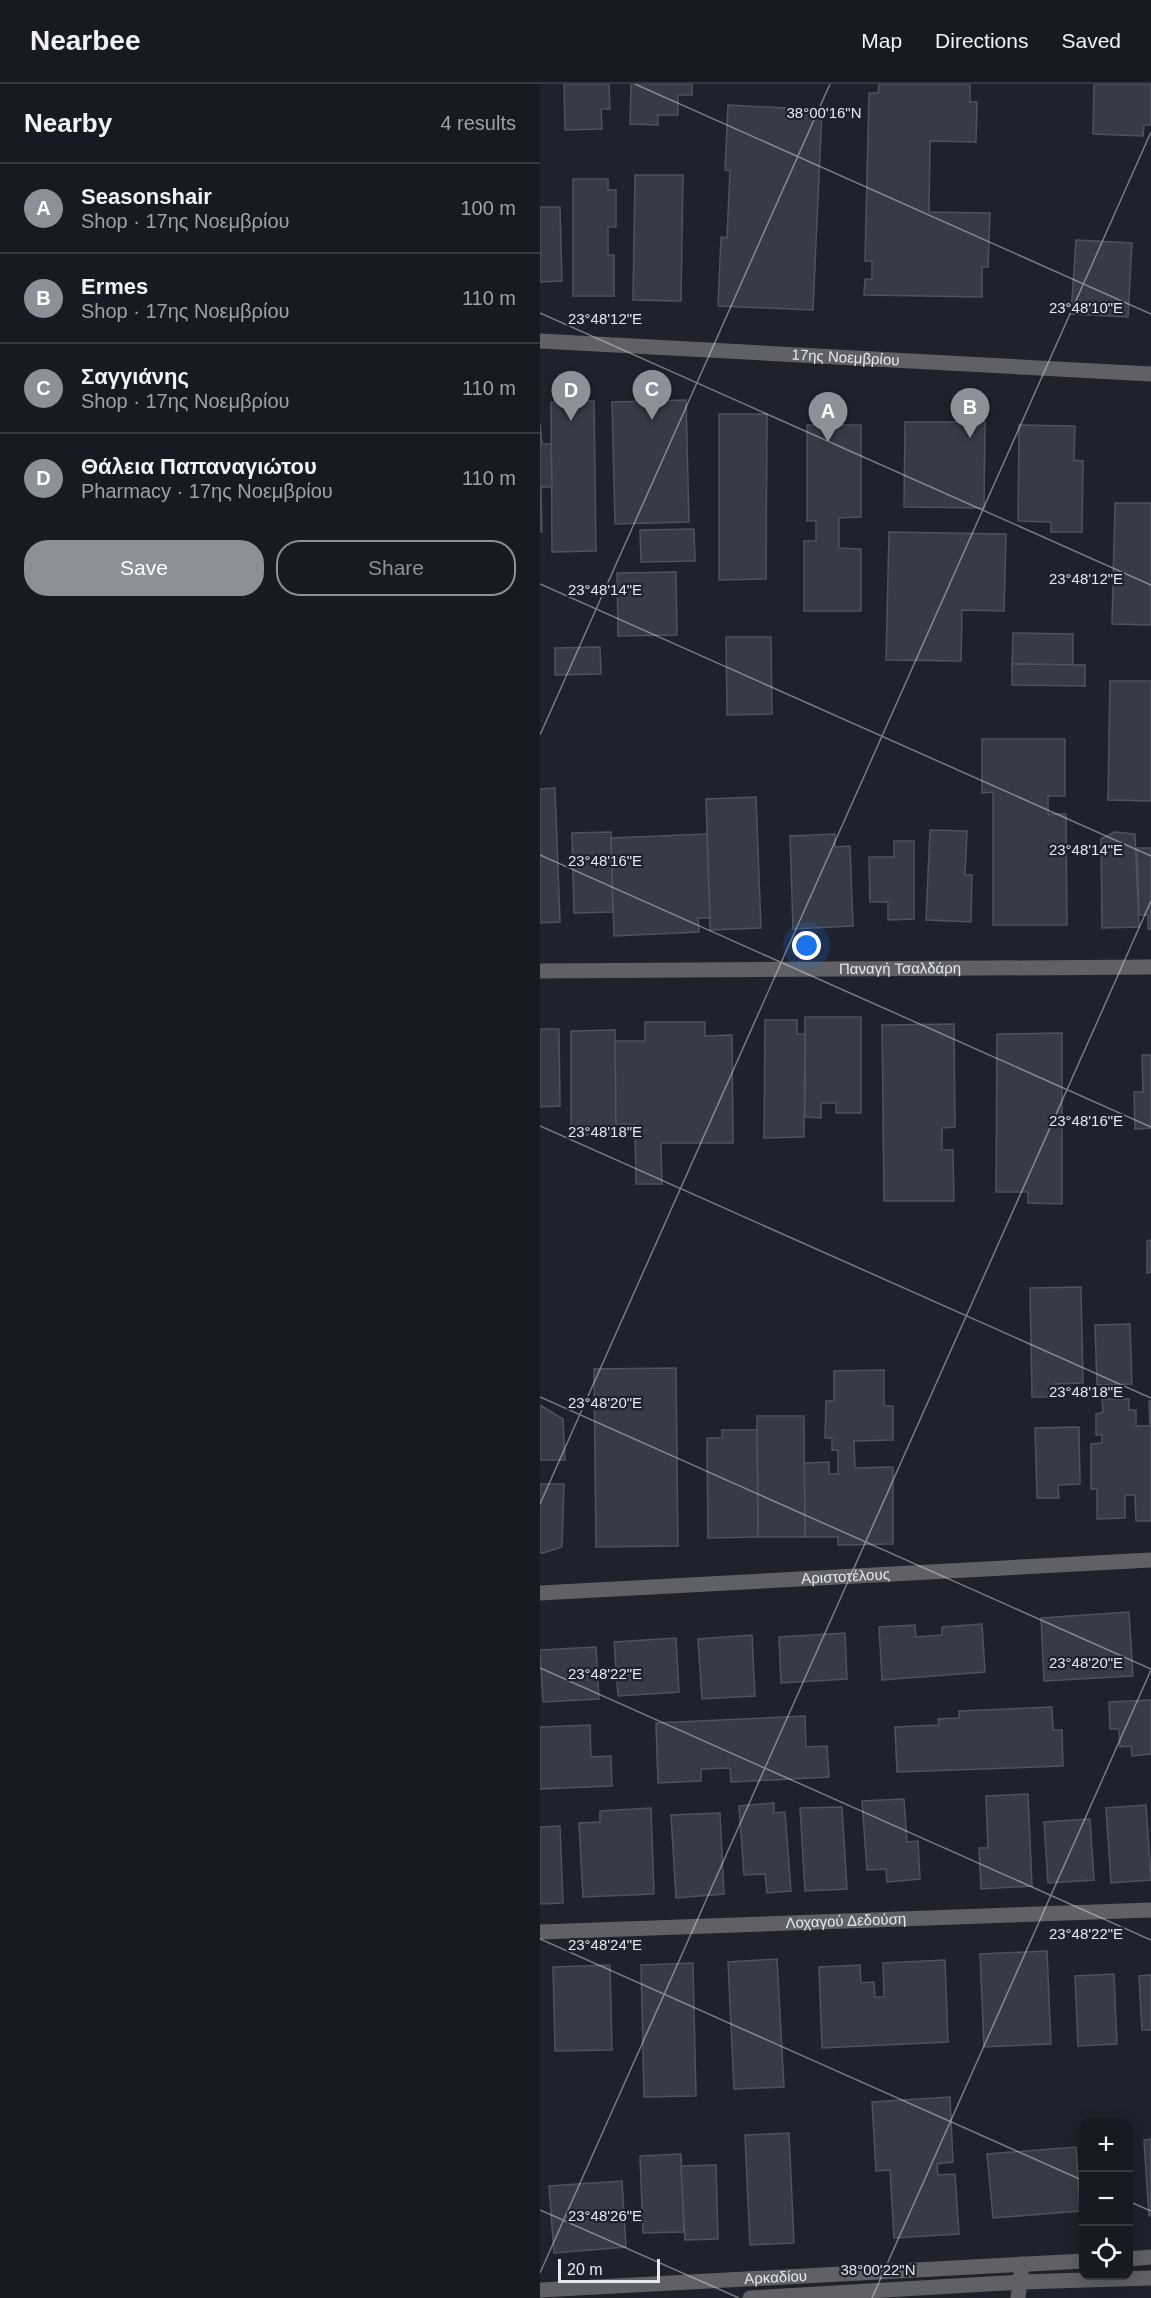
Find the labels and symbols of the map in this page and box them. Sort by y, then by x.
text: 38°00'16"N [786,104,862,121]
text: 23°48'10"E [1049,299,1123,316]
text: 23°48'12"E [568,310,642,327]
street label: 17ης Νοεμβρίου [791,346,900,368]
pin: C [632,370,672,420]
pin: D [552,372,591,421]
pin: B [950,388,990,438]
pin: A [808,392,848,442]
text: 23°48'12"E [1049,570,1123,587]
text: 23°48'14"E [568,581,642,598]
text: 23°48'14"E [1049,841,1123,858]
text: 23°48'16"E [568,852,642,869]
your location [792,931,821,960]
street label: Παναγή Τσαλδάρη [839,959,961,977]
text: 23°48'16"E [1049,1112,1123,1129]
text: 23°48'18"E [568,1123,642,1140]
text: 23°48'18"E [1049,1383,1123,1400]
text: 23°48'20"E [568,1394,642,1411]
street label: Αριστοτέλους [801,1565,890,1587]
text: 23°48'20"E [1049,1654,1123,1671]
text: 23°48'22"E [568,1665,642,1682]
street label: Λοχαγού Δεδούση [785,1910,906,1931]
text: 23°48'22"E [1049,1925,1123,1942]
text: 23°48'24"E [568,1936,642,1953]
text: 23°48'26"E [568,2207,642,2224]
scale bar [558,2256,660,2284]
text: 38°00'22"N [840,2261,916,2278]
street label: Αρκαδίου [744,2267,807,2287]

